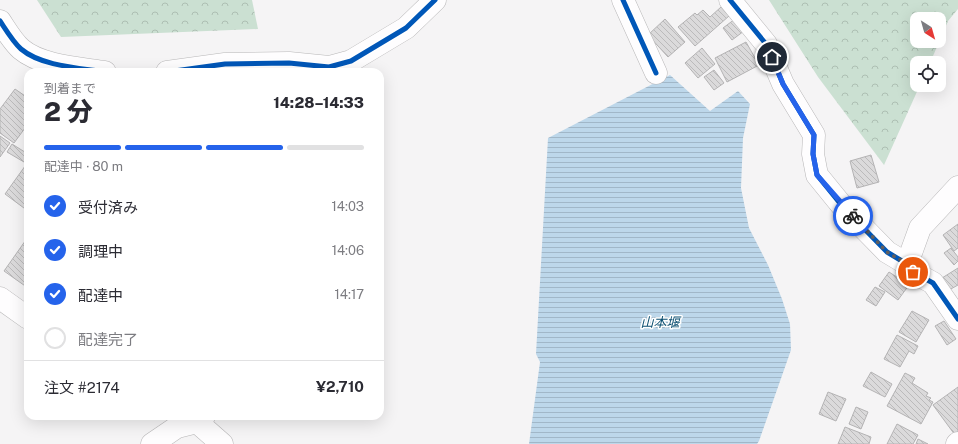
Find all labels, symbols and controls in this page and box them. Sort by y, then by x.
north arrow [910,12,946,48]
map controls [910,12,946,92]
pin [755,40,789,74]
icon: home [761,46,783,68]
button: locate [910,56,946,92]
text: 到着まで [44,81,96,96]
text: 14:28–14:33 [273,94,364,111]
text: 2 分 [44,96,93,127]
text: 配達中 · 80 m [44,159,123,174]
icon: check [44,195,66,217]
courier [833,196,873,236]
text: 受付済み [78,199,138,216]
text: 14:03 [332,199,364,214]
icon: bike [842,205,864,227]
icon: check [44,239,66,261]
text: 調理中 [78,243,123,260]
text: 14:06 [332,243,364,258]
pin [896,255,930,289]
icon: bag [902,261,924,283]
icon: check [44,283,66,305]
text: 配達中 [78,287,123,304]
text: 14:17 [335,287,364,302]
water label: 山本堰 [640,315,681,330]
text: 配達完了 [78,331,138,348]
text: ¥2,710 [316,378,364,395]
text: 注文 #2174 [44,379,120,396]

